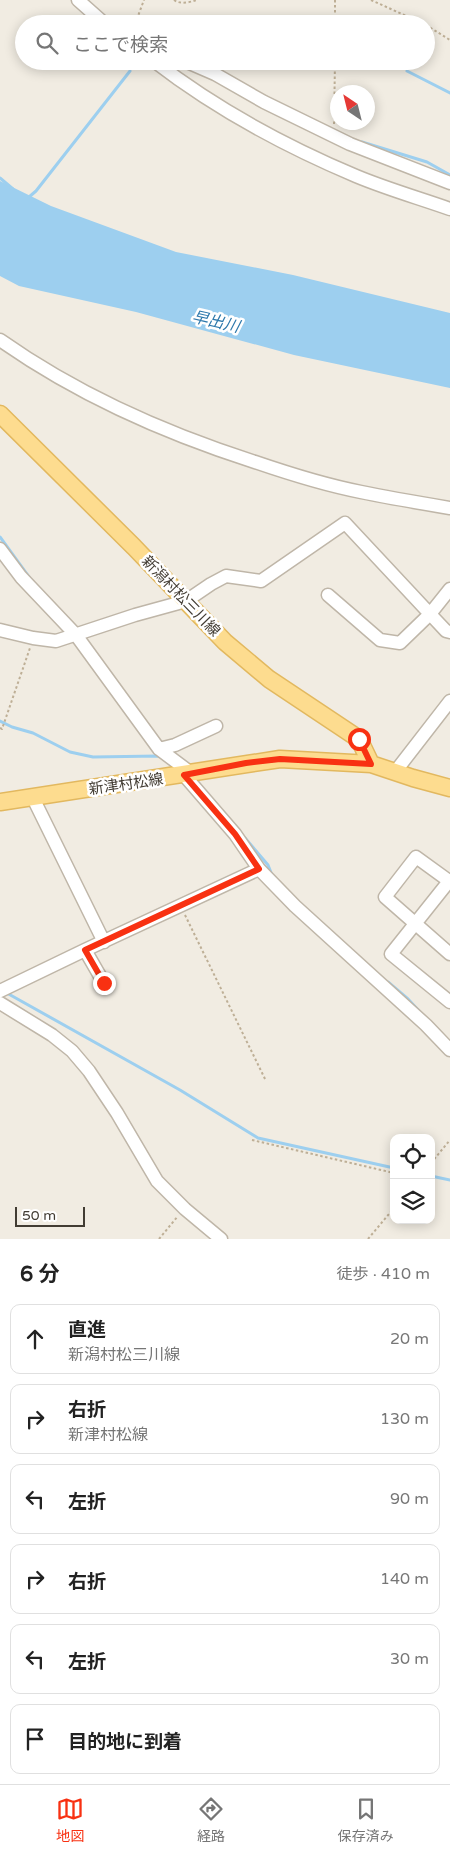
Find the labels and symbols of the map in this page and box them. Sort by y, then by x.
north arrow [330,85,375,130]
water label: 早出川 [190,307,243,338]
street label: 新潟村松三川線 [138,552,224,640]
route start [348,728,371,751]
street label: 新津村松線 [88,770,164,798]
route end [93,972,116,995]
scale bar [15,1204,85,1227]

